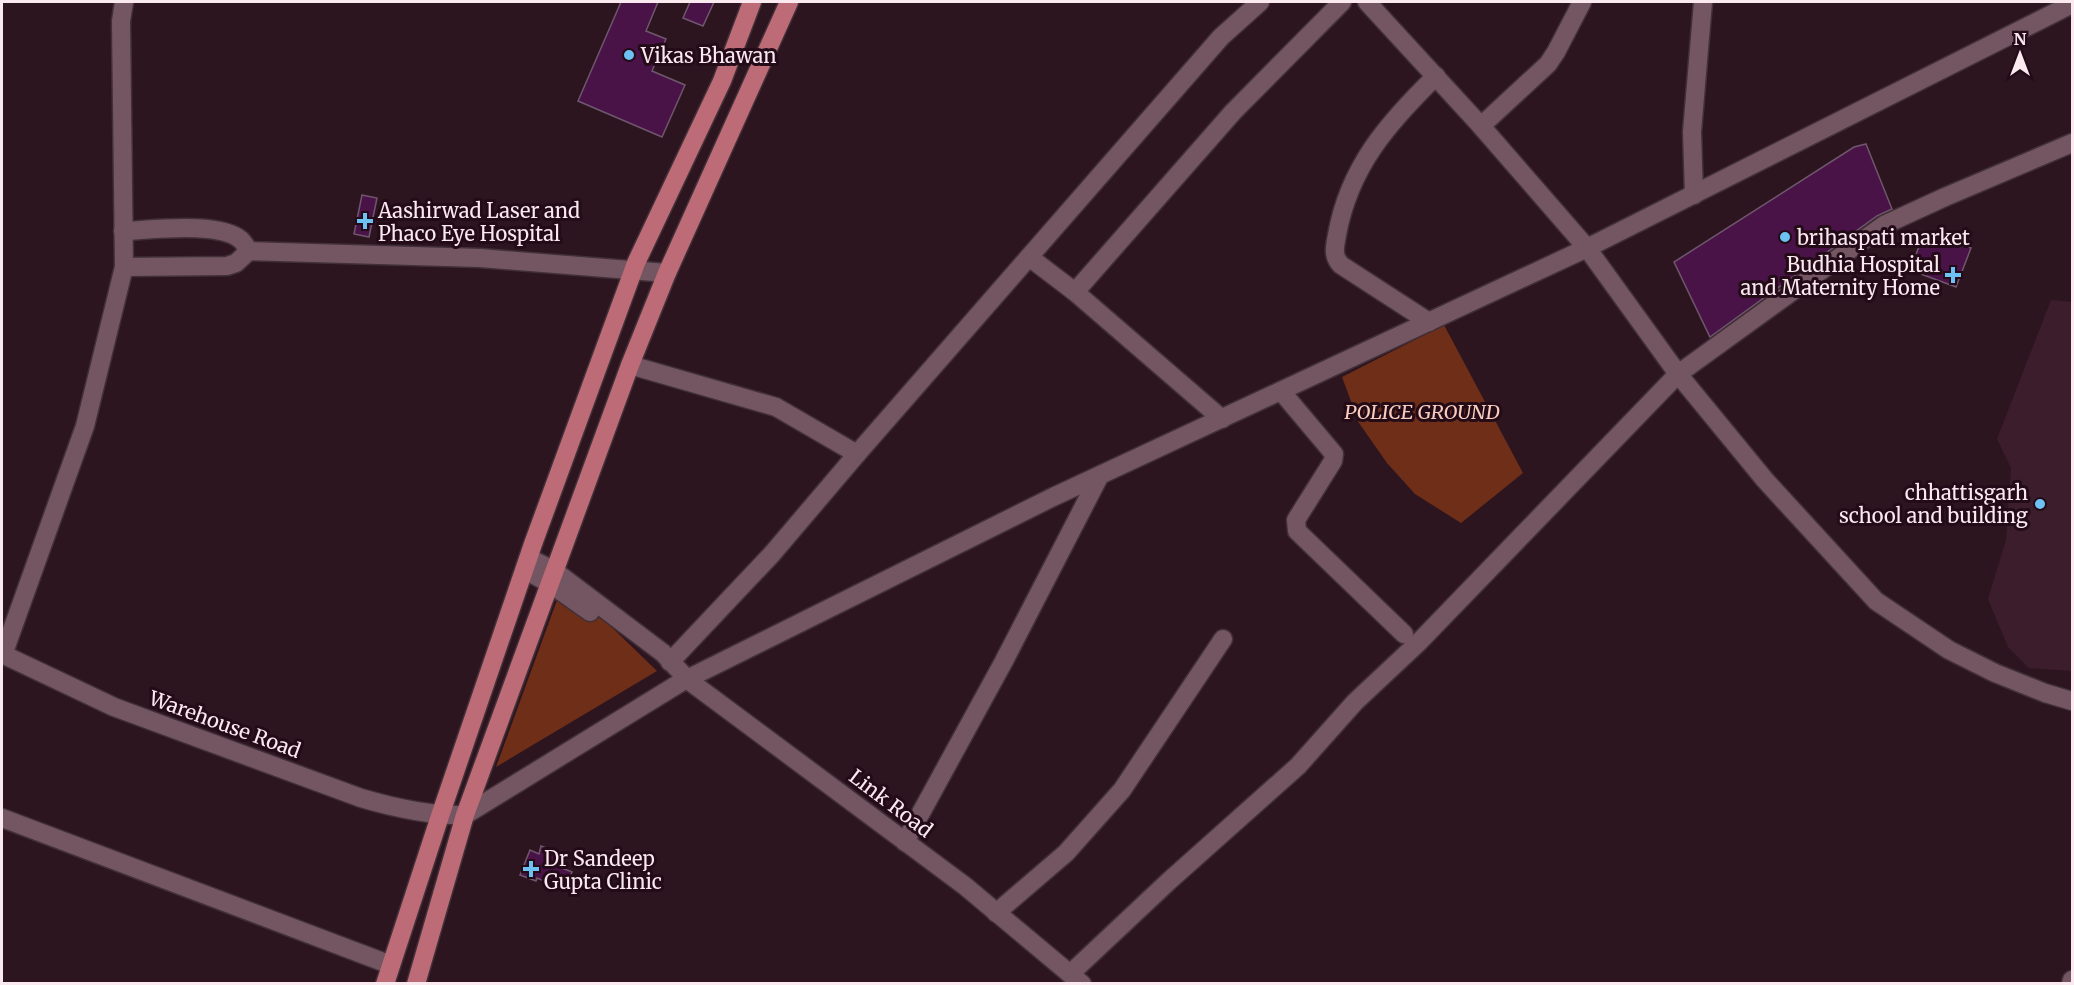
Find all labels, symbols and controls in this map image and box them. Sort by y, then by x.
north arrow [1990,24,2050,84]
text: N [2014,29,2027,49]
place label: Vikas Bhawan [640,43,777,68]
marker: Vikas Bhawan [622,48,636,62]
place label: Aashirwad Laser and Phaco Eye Hospital [377,198,580,246]
marker: Aashirwad Laser and Phaco Eye Hospital [356,212,374,230]
place label: brihaspati market [1796,225,1970,250]
marker: brihaspati market [1778,230,1792,244]
place label: Budhia Hospital and Maternity Home [1741,252,1940,300]
marker: Budhia Hospital and Maternity Home [1944,266,1962,284]
park label: POLICE GROUND [1344,399,1500,424]
place label: chhattisgarh school and building [1839,480,2028,528]
marker: chhattisgarh school and building [2033,497,2047,511]
street label: Warehouse Road [145,685,304,763]
street label: Link Road [844,764,938,842]
place label: Dr Sandeep Gupta Clinic [544,846,662,894]
marker: Dr Sandeep Gupta Clinic [522,860,540,878]

